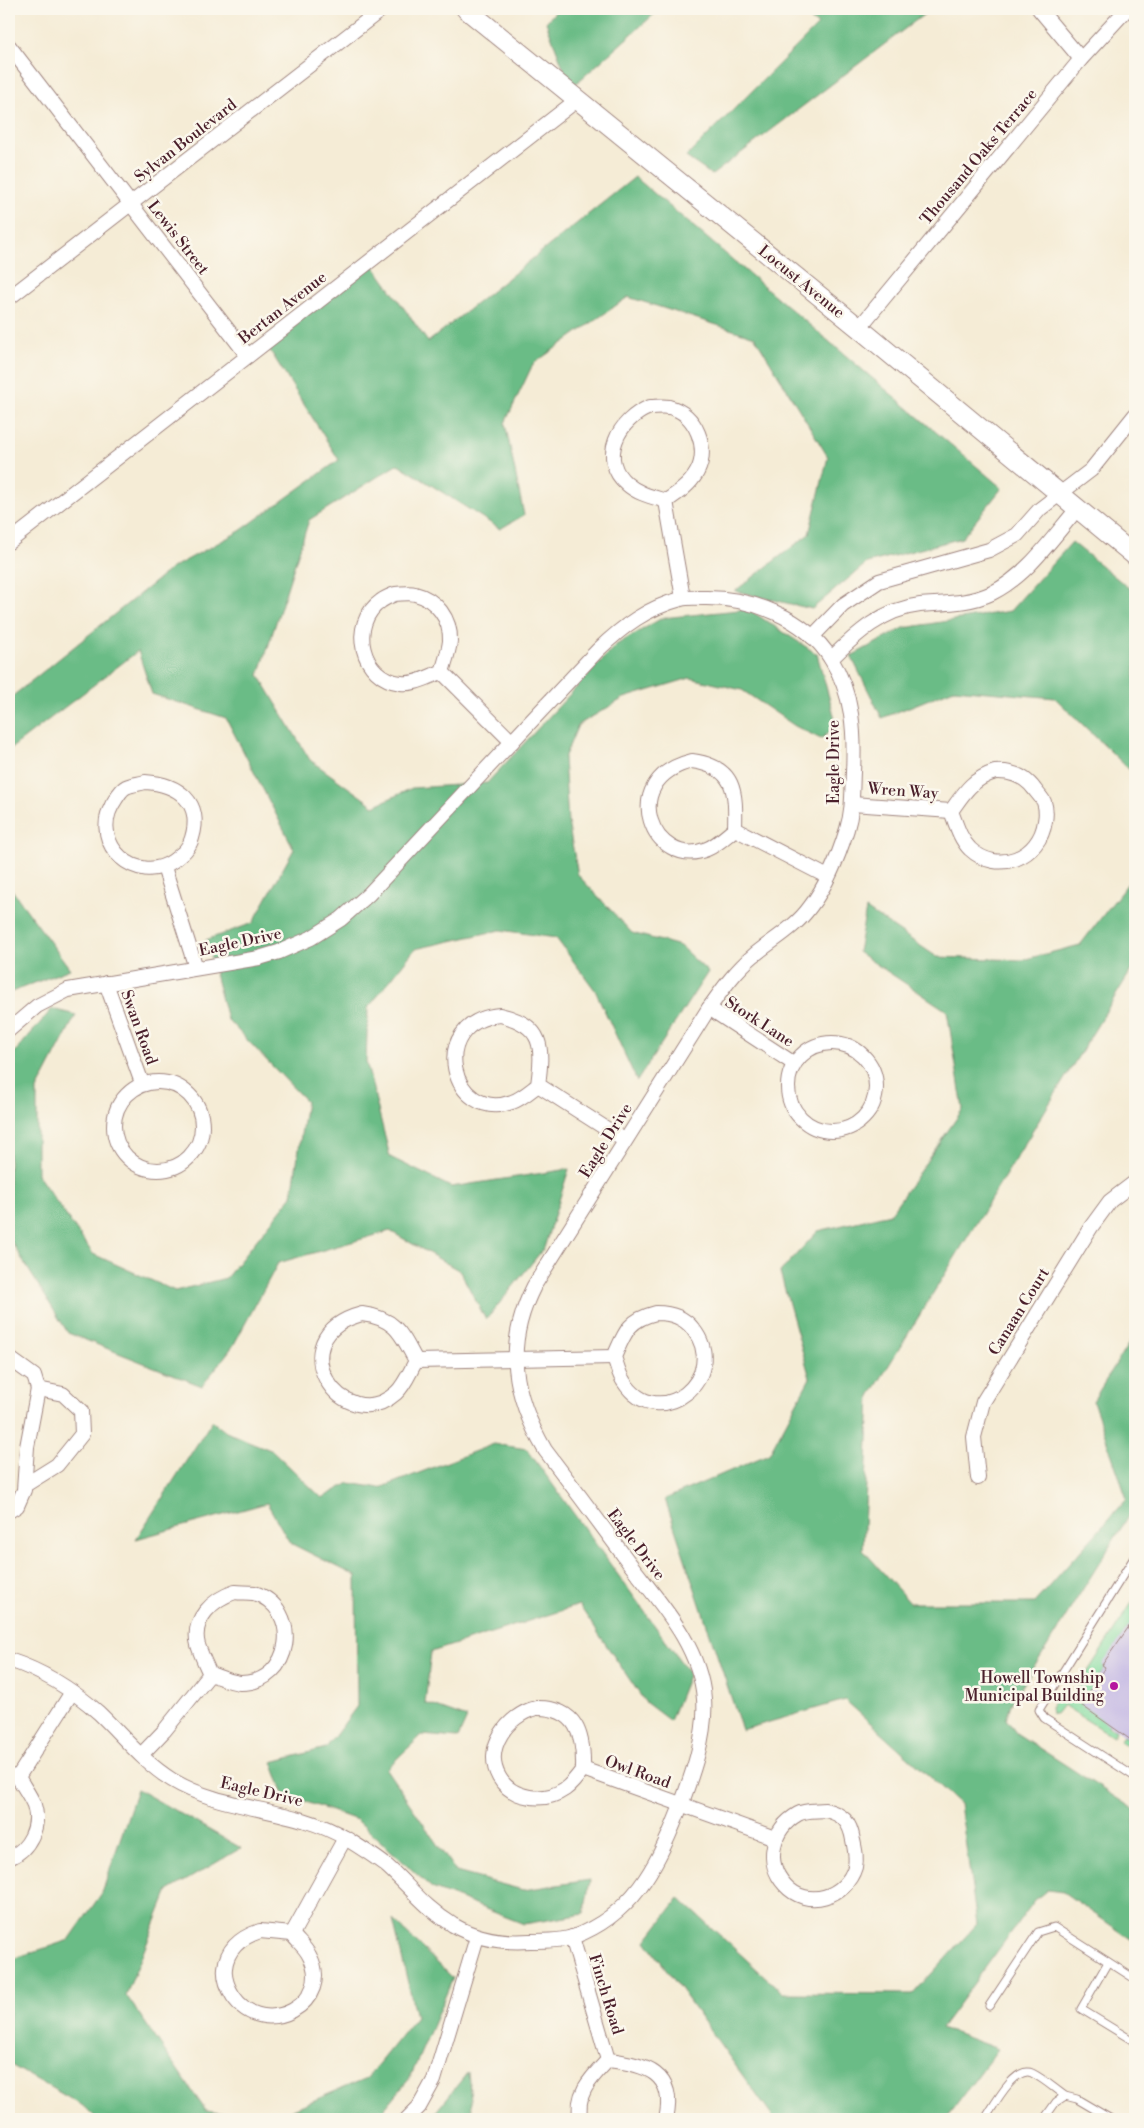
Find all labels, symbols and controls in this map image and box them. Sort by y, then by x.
street label: Thousand Oaks Terrace [916,84,1042,229]
street label: Sylvan Boulevard [130,95,241,187]
street label: Lewis Street [143,197,214,279]
street label: Locust Avenue [754,241,849,323]
street label: Bertan Avenue [234,267,331,349]
street label: Eagle Drive [824,720,844,804]
street label: Wren Way [866,778,939,803]
street label: Eagle Drive [197,923,284,961]
street label: Swan Road [116,987,162,1067]
street label: Stork Lane [721,992,798,1052]
street label: Eagle Drive [575,1099,637,1182]
street label: Canaan Court [984,1264,1054,1359]
street label: Eagle Drive [603,1505,670,1584]
place label: Howell Township Municipal Building [965,1668,1105,1706]
marker: Howell Township Municipal Building [1108,1680,1120,1692]
street label: Owl Road [602,1751,673,1793]
street label: Eagle Drive [218,1773,305,1811]
street label: Finch Road [584,1952,628,2037]

